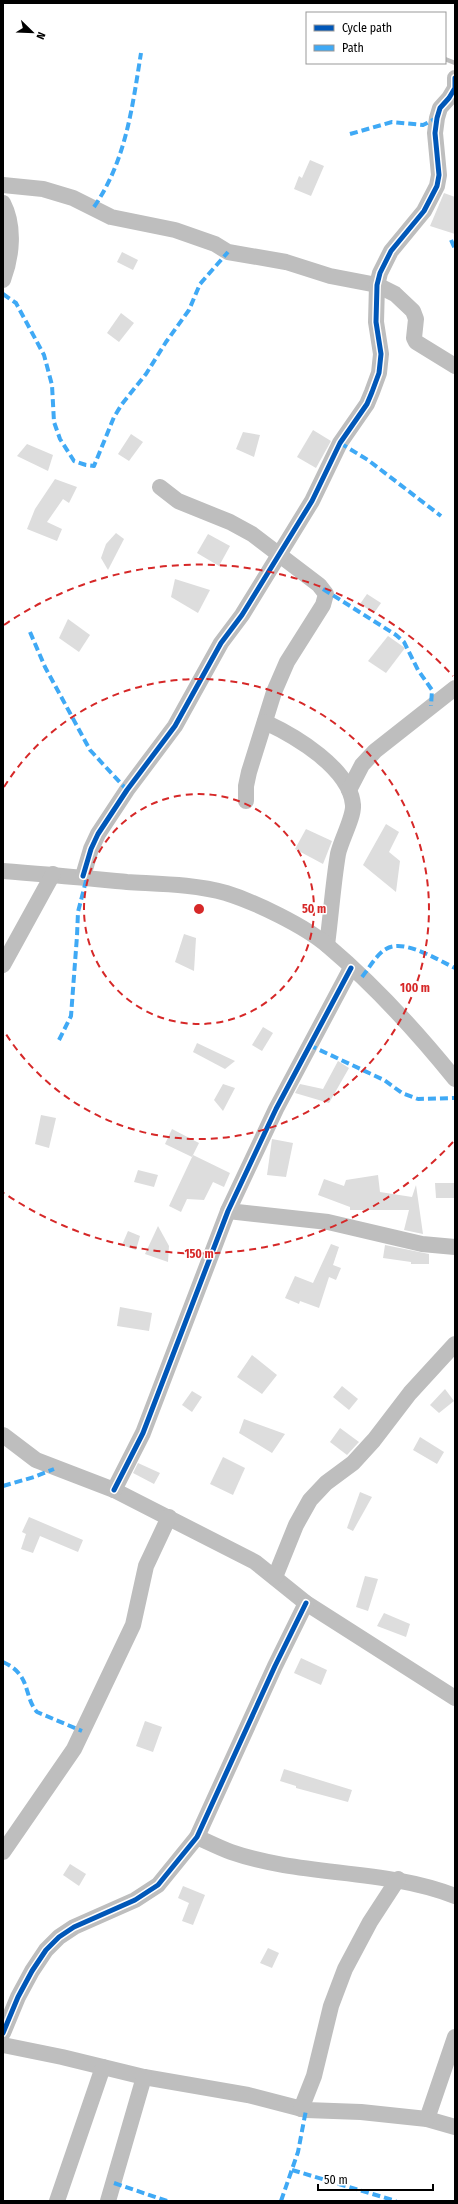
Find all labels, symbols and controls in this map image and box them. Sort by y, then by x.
north arrow [12,12,52,52]
legend [306,12,446,64]
text: Cycle path [342,21,392,35]
text: N [33,30,48,41]
text: Path [342,41,364,55]
centre of rings [192,902,206,916]
text: 50 m [302,902,326,916]
text: 100 m [400,981,430,995]
text: 150 m [184,1247,214,1261]
scale bar [318,2166,433,2192]
text: 50 m [324,2173,348,2187]

